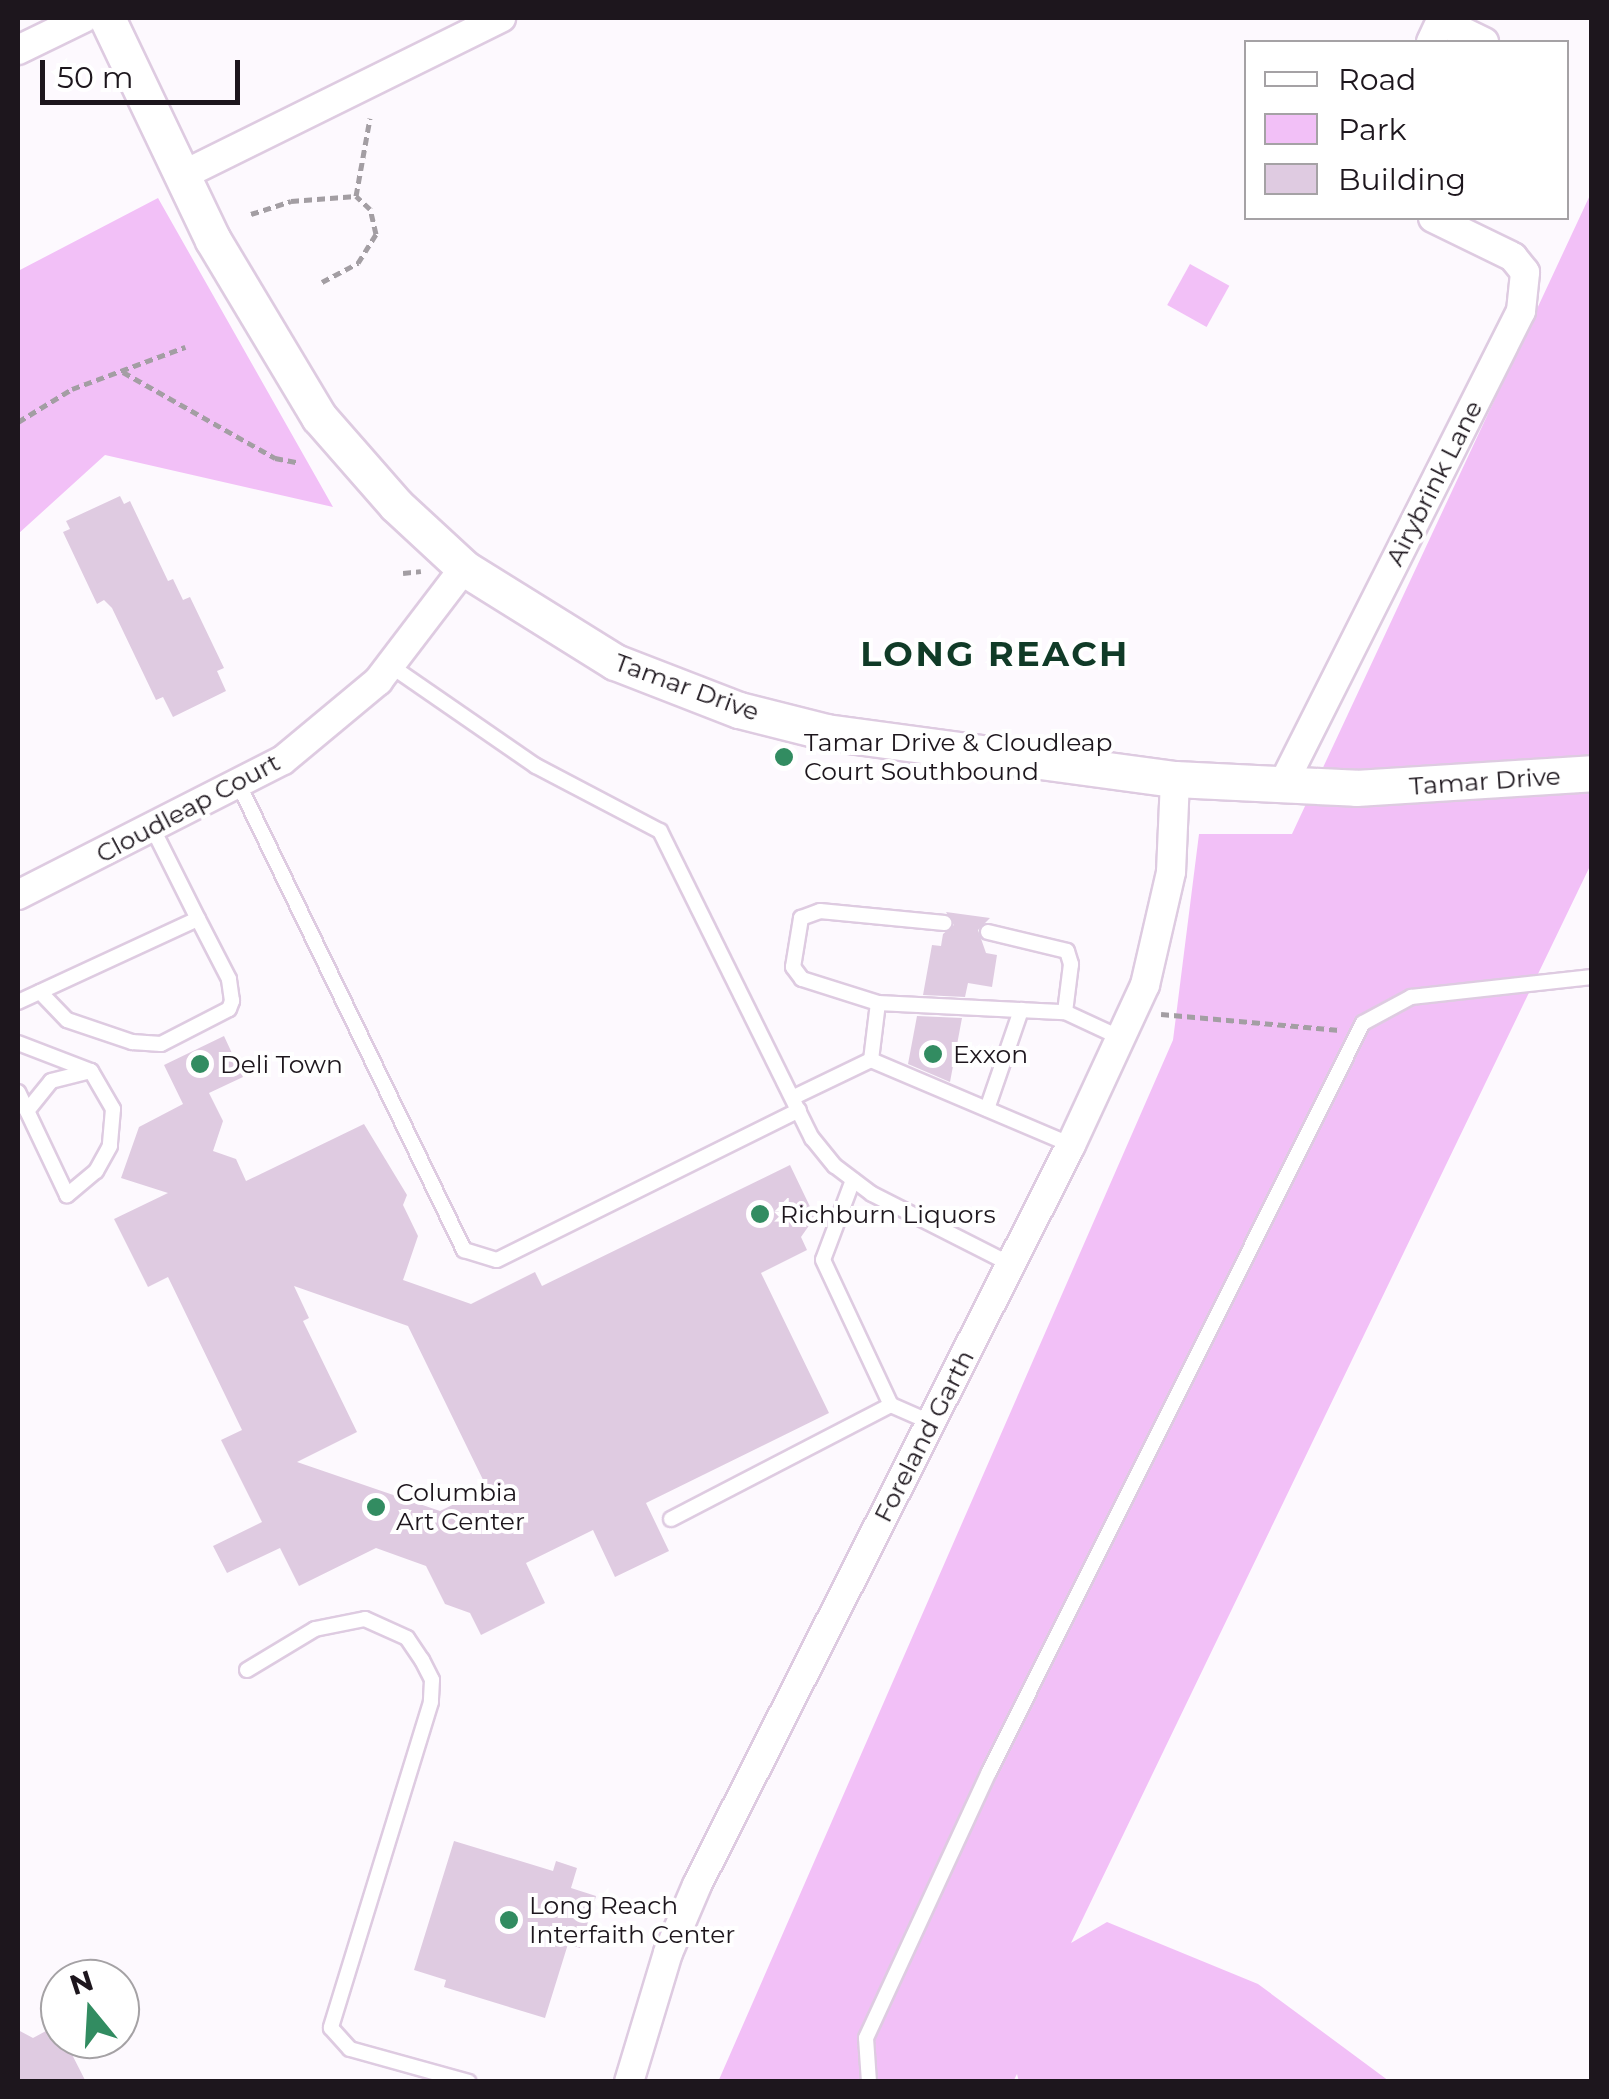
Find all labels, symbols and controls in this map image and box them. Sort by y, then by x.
scale bar [45,40,245,102]
legend [1244,40,1569,220]
text: 50 m [57,59,134,96]
text: Road [1338,61,1416,98]
text: Park [1338,111,1407,148]
text: Building [1338,161,1466,198]
street label: Airybrink Lane [1379,395,1489,571]
district label: LONG REACH [860,633,1130,675]
street label: Tamar Drive [611,647,763,727]
place label: Tamar Drive & Cloudleap Court Southbound [804,728,1113,787]
marker: Tamar Drive & Cloudleap Court Southbound [773,746,795,768]
street label: Cloudleap Court [91,747,285,869]
street label: Tamar Drive [1408,761,1562,801]
place label: Exxon [953,1039,1028,1069]
marker: Exxon [922,1043,944,1065]
place label: Deli Town [220,1049,343,1079]
marker: Deli Town [189,1053,211,1075]
place label: Richburn Liquors [780,1199,996,1229]
marker: Richburn Liquors [749,1203,771,1225]
street label: Foreland Garth [868,1345,980,1527]
place label: Columbia Art Center [396,1478,525,1537]
marker: Columbia Art Center [365,1496,387,1518]
place label: Long Reach Interfaith Center [529,1891,735,1950]
marker: Long Reach Interfaith Center [498,1909,520,1931]
north arrow [40,1959,140,2059]
text: N [65,1963,97,2002]

